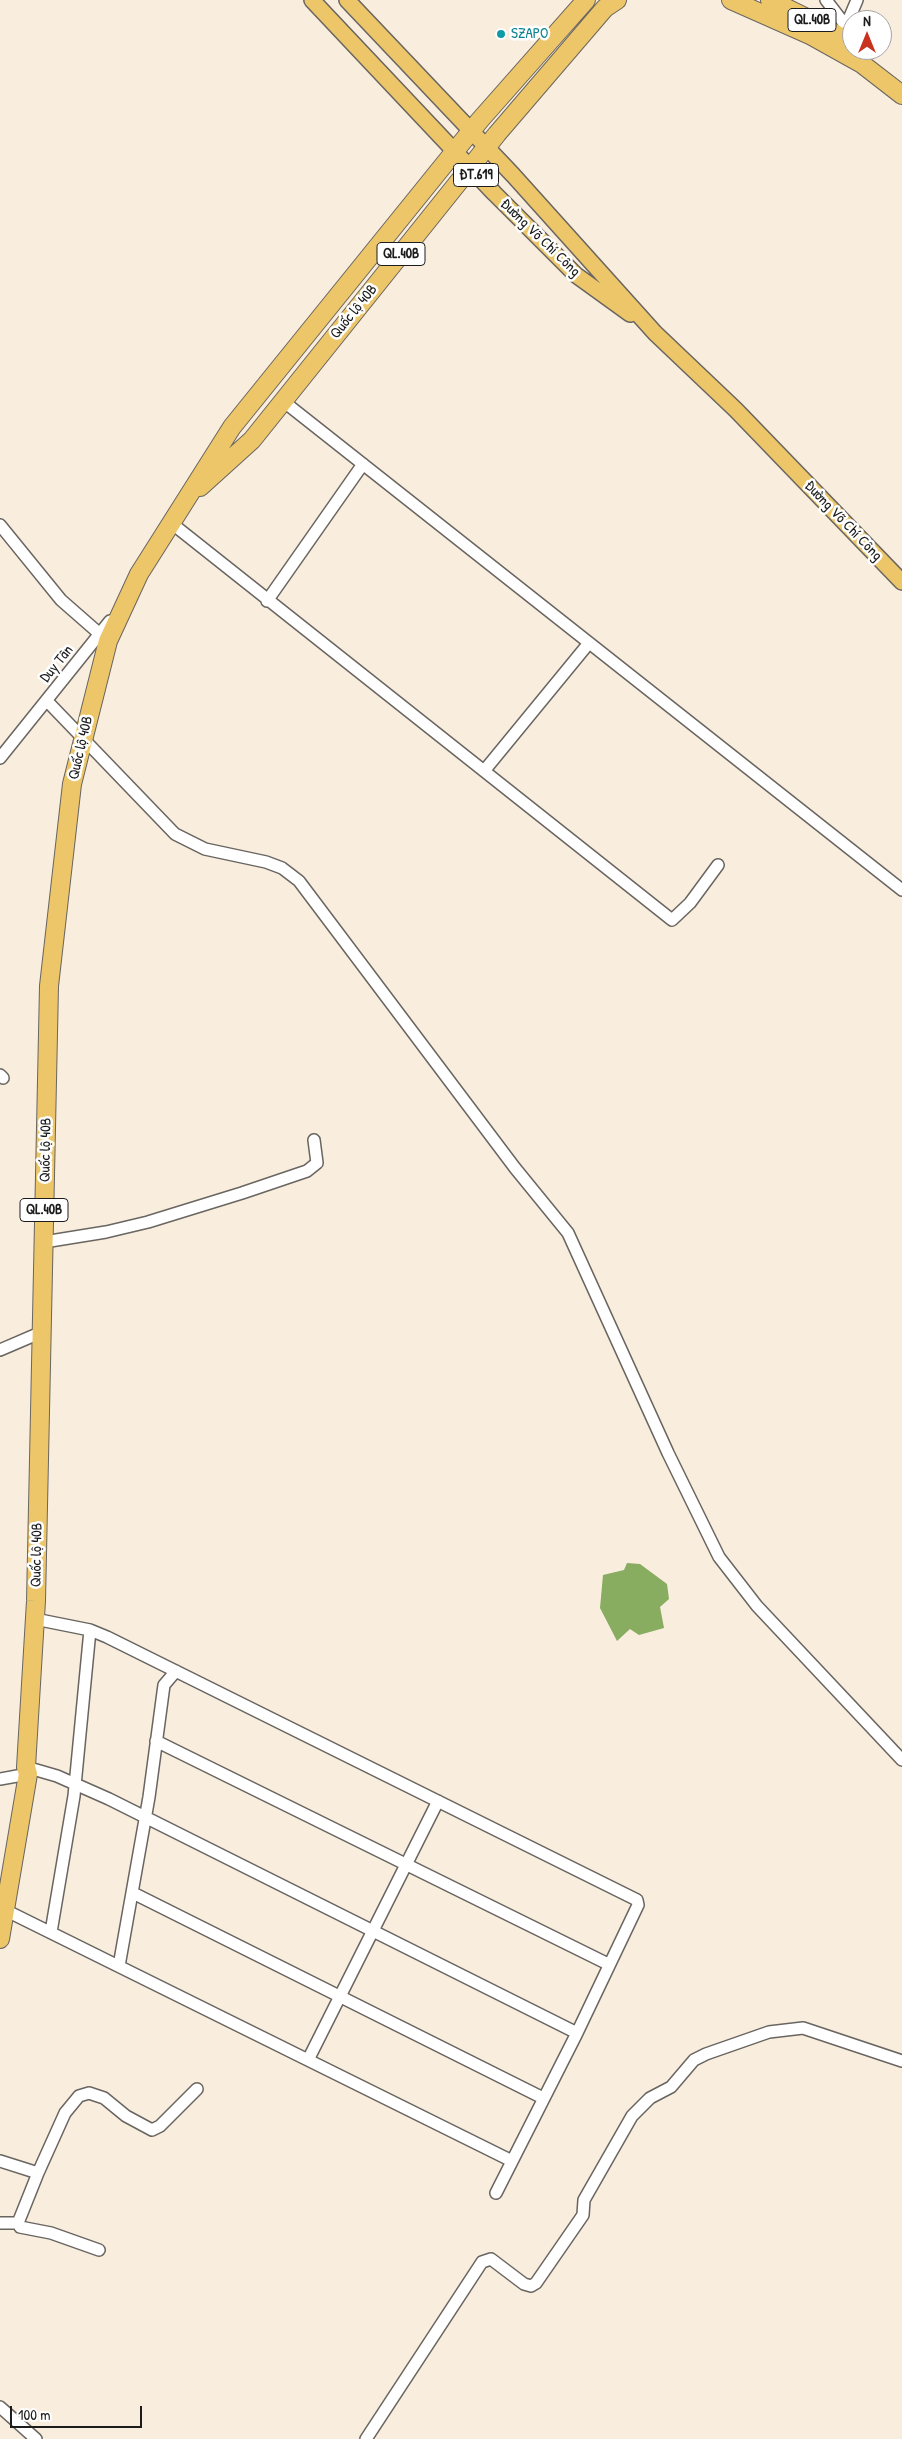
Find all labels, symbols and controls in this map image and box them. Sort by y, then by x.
road number: QL.40B [788,8,836,32]
north arrow [842,10,892,60]
text: N [863,11,871,30]
place label: SZAPO [511,25,548,43]
marker: SZAPO [495,28,507,40]
road number: ĐT.619 [454,164,498,186]
street label: Đường Võ Chí Công [496,195,584,281]
road number: QL.40B [377,242,425,266]
street label: Quốc lộ 40B [327,281,381,343]
street label: Đường Võ Chí Công [800,477,886,565]
street label: Duy Tân [37,642,77,686]
street label: Quốc lộ 40B [65,715,97,781]
street label: Quốc lộ 40B [36,1118,56,1182]
road number: QL.40B [20,1198,68,1222]
street label: Quốc lộ 40B [27,1523,47,1587]
scale bar [12,2396,145,2428]
text: 100 m [18,2404,51,2425]

